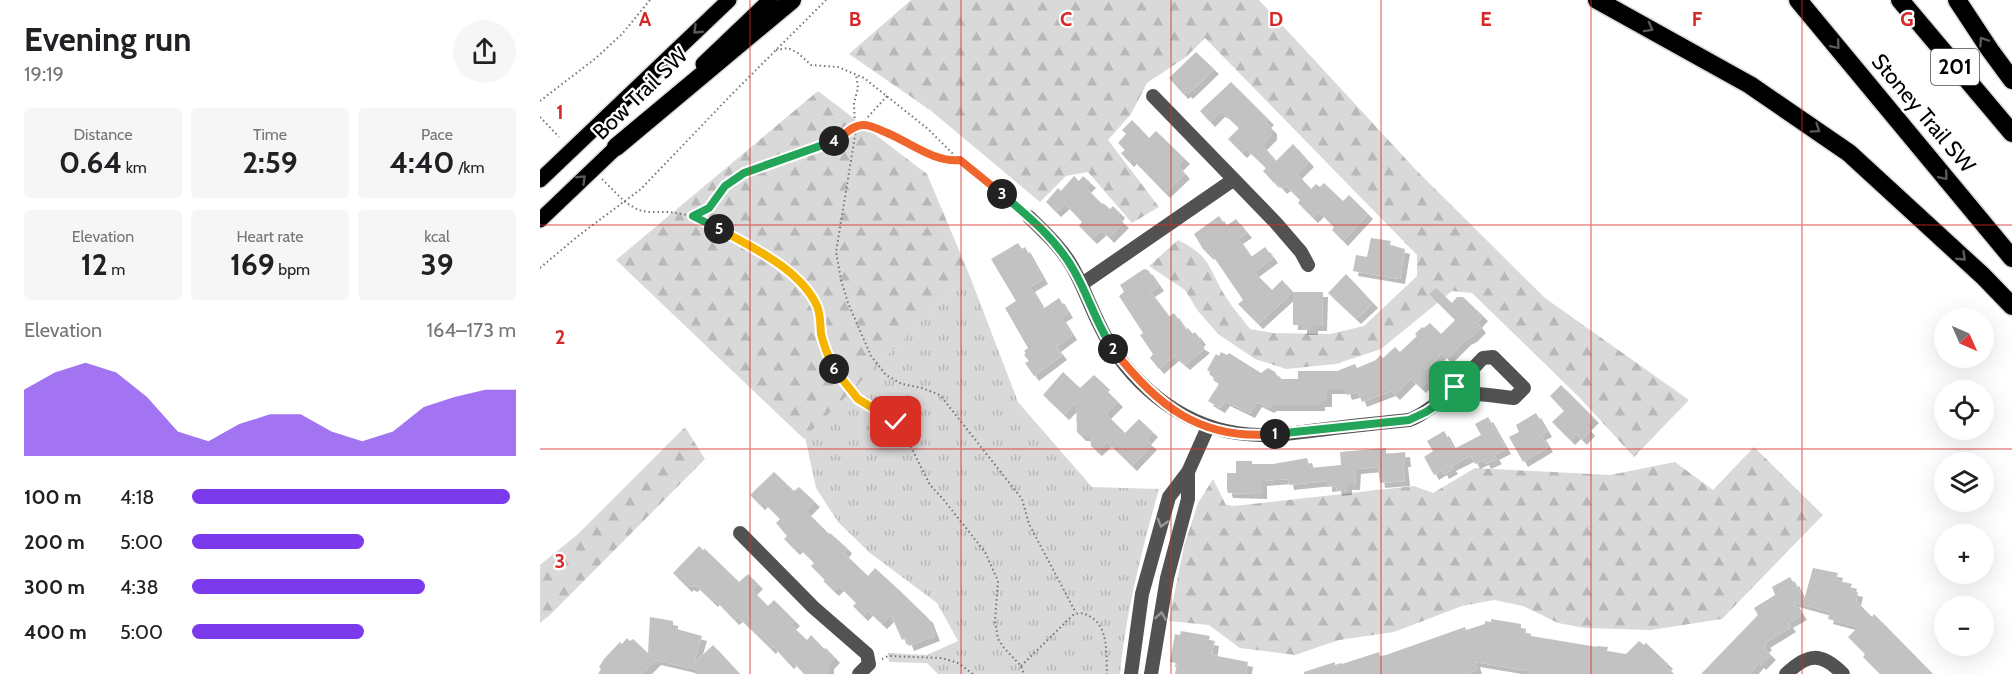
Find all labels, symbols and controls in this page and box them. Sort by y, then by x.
text: A [639,7,652,31]
text: B [849,7,861,31]
text: C [1060,7,1072,31]
text: D [1269,7,1283,31]
text: E [1480,7,1492,31]
text: F [1692,7,1703,31]
text: G [1900,7,1914,31]
text: Evening run [24,19,191,59]
button: share [453,20,516,83]
one-way arrow [1643,21,1653,32]
one-way arrow [693,23,704,34]
one-way arrow [1979,37,1990,48]
one-way arrow [1828,38,1839,49]
street label: Bow Trail SW [587,41,694,145]
street label: Stoney Trail SW [1866,48,1981,178]
road number: 201 [1931,49,1979,85]
text: 19:19 [24,62,64,86]
text: 1 [556,100,564,124]
one-way arrow [1809,122,1820,133]
text: Distance [74,125,132,144]
text: Time [253,125,287,144]
text: Pace [421,125,453,144]
pin: 4 [819,126,849,156]
text: 4 [829,131,839,150]
text: 0.64 [59,144,122,181]
text: 2:59 [242,144,298,181]
text: 4:40 [389,144,455,181]
text: km [122,158,147,177]
text: /km [455,158,485,177]
one-way arrow [1937,169,1948,180]
one-way arrow [575,176,586,187]
pin: 3 [987,179,1017,209]
text: 3 [998,184,1006,203]
pin: 5 [704,214,734,244]
text: 5 [715,219,723,238]
text: Elevation [72,227,134,246]
text: Heart rate [237,227,303,246]
text: kcal [424,227,450,246]
text: 12 [81,246,108,283]
text: 169 [230,246,275,283]
text: 39 [420,246,454,283]
one-way arrow [1956,250,1966,261]
text: m [108,260,125,279]
text: bpm [275,260,310,279]
north arrow [1934,308,1994,368]
map controls [1934,308,1994,656]
text: Elevation [24,318,102,342]
text: 164–173 m [427,318,516,342]
text: 2 [555,325,565,349]
pin: 2 [1098,334,1128,364]
text: 2 [1109,339,1117,358]
pin: 6 [819,354,849,384]
text: 6 [830,359,839,378]
pin [1429,361,1480,412]
icon: arrive [1438,370,1471,403]
button: locate [1934,380,1994,440]
pin [870,396,921,447]
icon: check [879,405,912,438]
pin: 1 [1260,419,1290,449]
text: 1 [1272,424,1278,443]
button: layers [1934,452,1994,512]
text: 100 m [24,485,82,509]
text: 4:18 [120,485,154,509]
one-way arrow [1157,517,1169,528]
button: + [1934,524,1994,584]
text: 200 m [24,530,85,554]
text: 5:00 [120,530,163,554]
text: 3 [555,549,565,573]
text: 300 m [24,575,85,599]
text: 4:38 [120,575,159,599]
button: − [1934,596,1994,656]
one-way arrow [1154,612,1166,621]
text: 400 m [24,620,87,644]
text: 5:00 [120,620,163,644]

